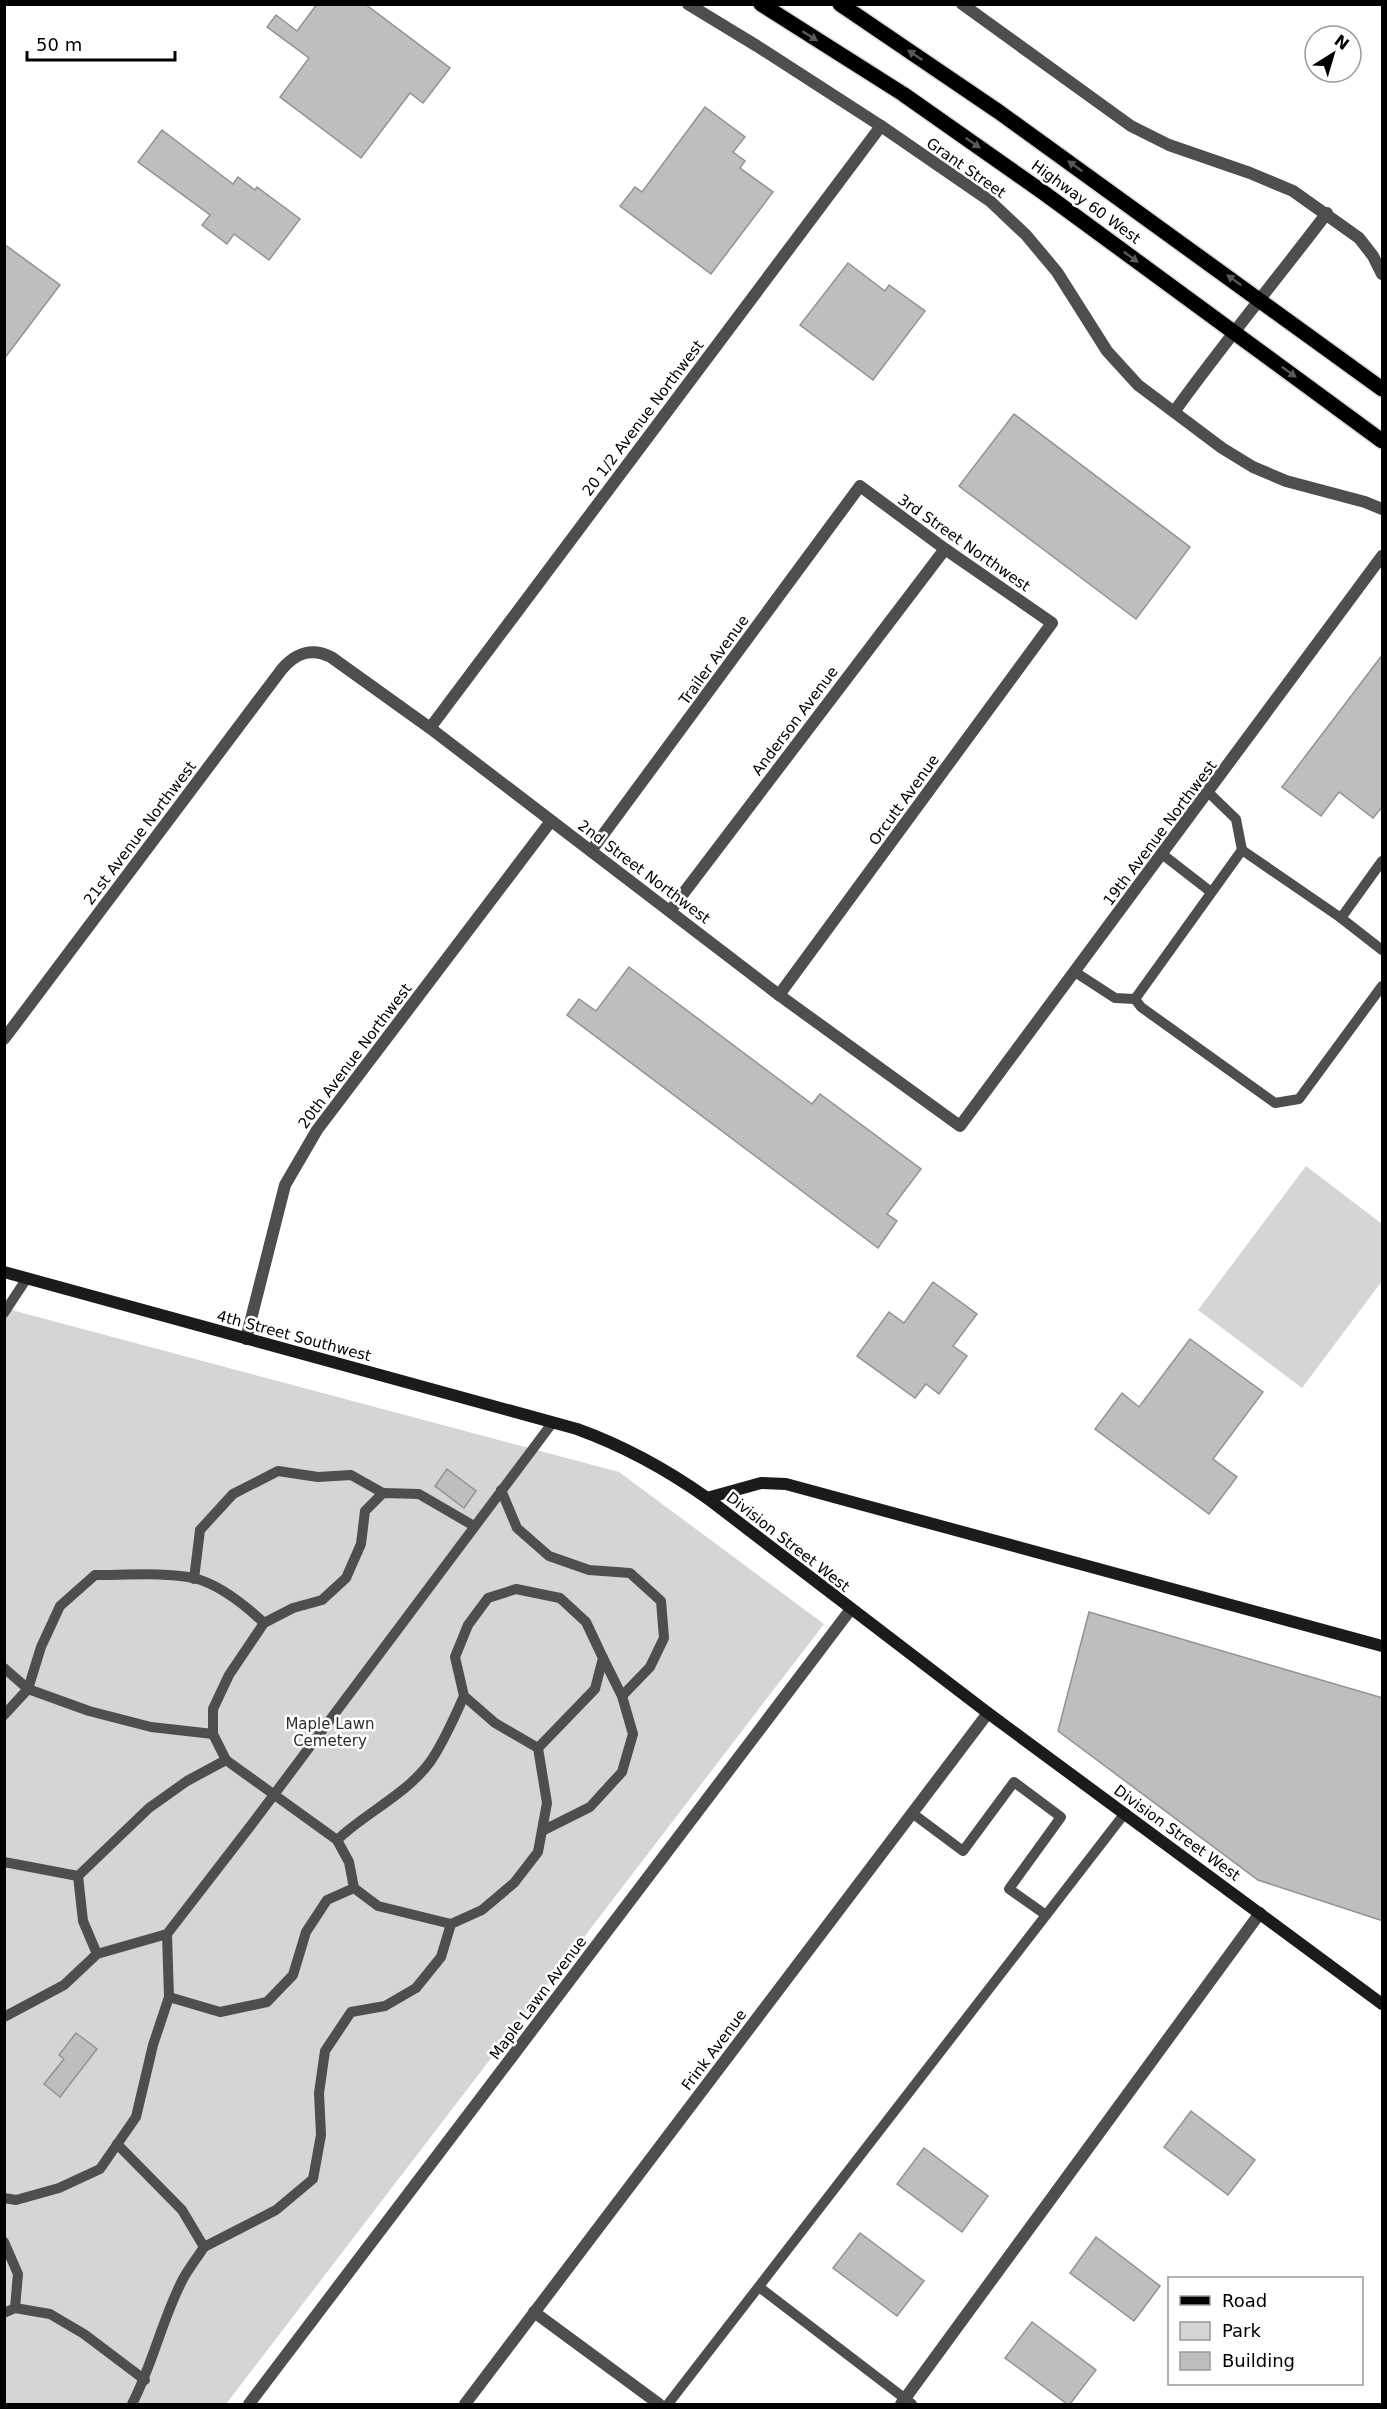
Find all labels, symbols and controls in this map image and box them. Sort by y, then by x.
scale bar [27,24,176,62]
north arrow [1303,24,1363,84]
one-way arrow [802,30,818,41]
text: N [1331,31,1353,54]
text: 50 m [36,34,82,55]
one-way arrow [907,50,923,61]
street label: Grant Street [923,134,1009,202]
one-way arrow [965,137,981,148]
street label: Highway 60 West [1028,156,1144,248]
one-way arrow [1068,160,1084,172]
one-way arrow [1123,251,1139,263]
one-way arrow [1226,274,1242,286]
street label: 20 1/2 Avenue Northwest [579,336,708,499]
one-way arrow [1281,366,1296,378]
street label: 3rd Street Northwest [894,491,1034,596]
street label: Trailer Avenue [675,612,753,709]
street label: Anderson Avenue [748,663,842,779]
street label: Orcutt Avenue [865,751,943,849]
street label: 19th Avenue Northwest [1100,757,1220,909]
street label: 21st Avenue Northwest [80,758,200,908]
street label: 2nd Street Northwest [574,816,714,928]
street label: 20th Avenue Northwest [295,980,415,1132]
street label: 4th Street Southwest [215,1307,373,1365]
street label: Division Street West [723,1488,853,1596]
park label: Maple Lawn Cemetery [285,1715,375,1750]
street label: Division Street West [1110,1781,1244,1885]
street label: Maple Lawn Avenue [486,1933,590,2063]
street label: Frink Avenue [678,2006,750,2094]
legend [1168,2277,1363,2385]
text: Road [1222,2290,1267,2311]
text: Park [1222,2320,1261,2341]
text: Building [1222,2350,1295,2371]

